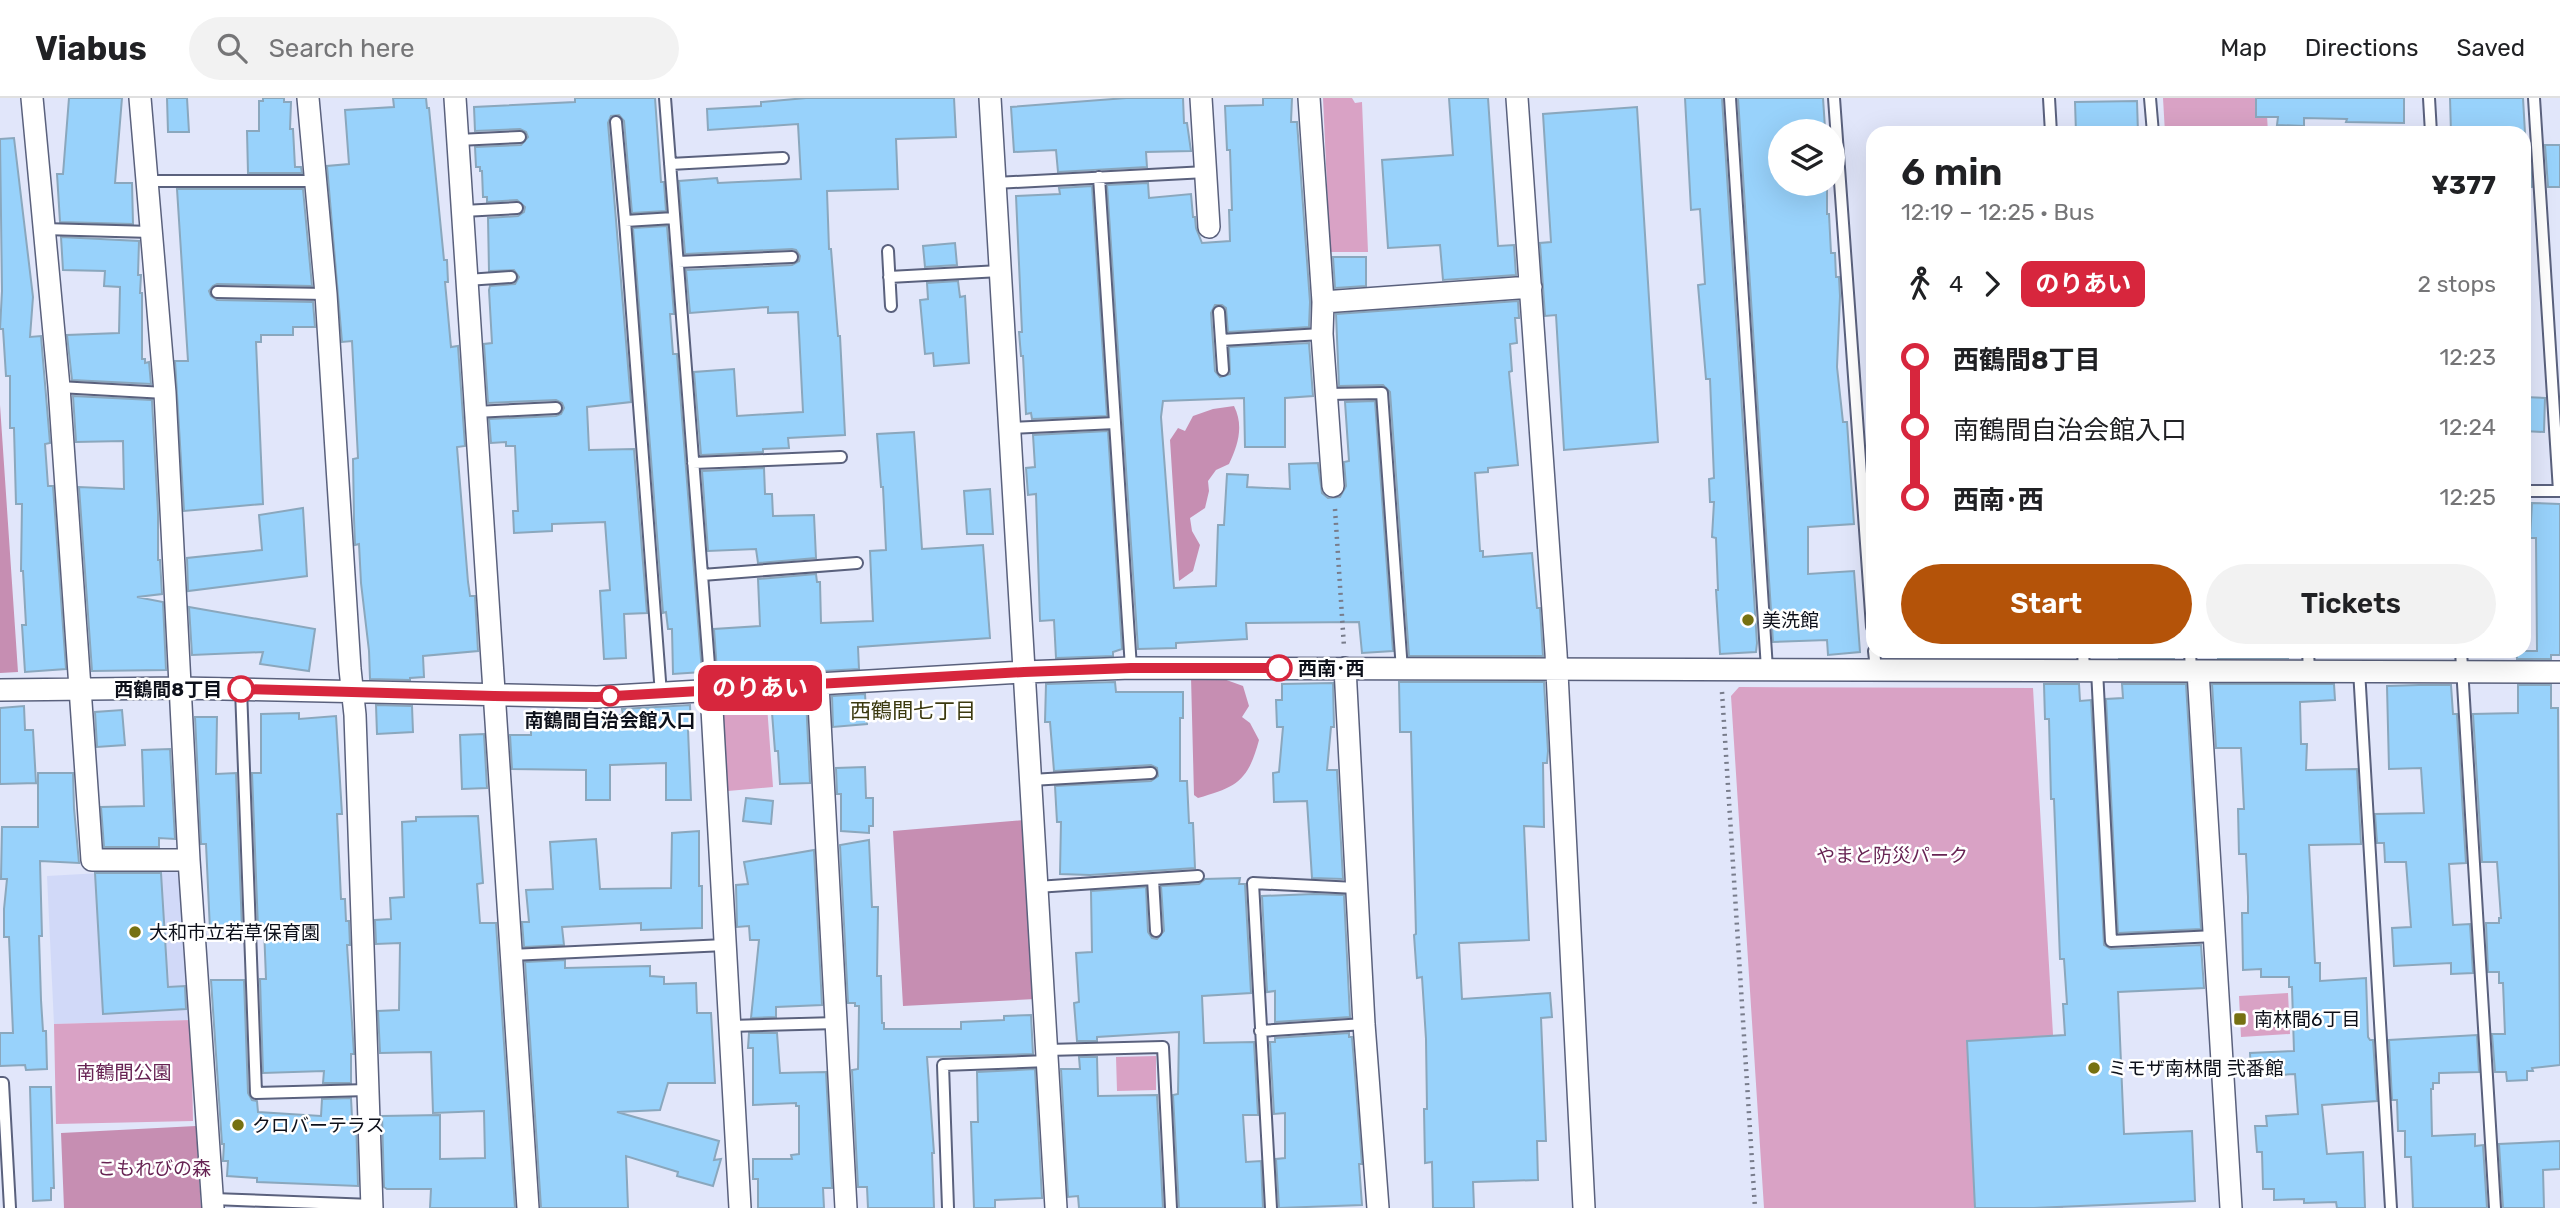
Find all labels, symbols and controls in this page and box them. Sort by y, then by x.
search box [189,17,679,80]
text: Viabus [35,29,147,68]
icon: search [213,29,251,67]
text: Search here [269,33,415,64]
text: Map [2220,34,2267,62]
text: Directions [2305,34,2418,62]
text: Saved [2456,34,2525,62]
map controls [1768,119,1845,196]
button: layers [1768,119,1845,196]
text: 6 min [1901,149,2003,195]
text: ¥377 [2431,170,2496,201]
text: 12:19 – 12:25 · Bus [1901,198,2094,226]
icon: walk [1901,265,1939,303]
icon: forward [1973,265,2011,303]
text: 4 [1949,270,1963,298]
text: のりあい [2035,270,2131,298]
text: 2 stops [2418,270,2496,298]
text: 12:23 [2439,343,2496,371]
text: 西鶴間8丁目 [1953,345,2101,376]
text: 12:24 [2439,413,2496,441]
text: 南鶴間自治会館入口 [1953,415,2187,446]
text: 12:25 [2440,483,2496,511]
text: 西南･西 [1953,485,2044,516]
button: Start [1901,564,2192,644]
button: Tickets [2206,564,2496,644]
place label: 美洗館 [1762,609,1819,632]
marker: 美洗館 [1740,612,1756,628]
marker: 西南･西 [1266,655,1292,681]
place label: 西南･西 [1298,657,1365,680]
line badge: のりあい [711,665,809,711]
text: のりあい [712,674,808,702]
marker: 西鶴間8丁目 [228,676,254,702]
place label: 西鶴間8丁目 [114,678,222,701]
marker: 南鶴間自治会館入口 [600,686,620,706]
district label: 西鶴間七丁目 [850,698,976,723]
place label: 南鶴間自治会館入口 [524,709,696,732]
park label: やまと防災パーク [1816,844,1968,867]
place label: 大和市立若草保育園 [149,921,320,944]
marker: 大和市立若草保育園 [127,924,143,940]
place label: 南林間6丁目 [2254,1008,2360,1031]
marker: 南林間6丁目 [2232,1011,2248,1027]
place label: ミモザ南林間 弐番館 [2108,1057,2284,1080]
marker: ミモザ南林間 弐番館 [2086,1060,2102,1076]
park label: 南鶴間公園 [76,1061,172,1084]
place label: クロバーテラス [252,1114,385,1137]
marker: クロバーテラス [230,1117,246,1133]
park label: こもれびの森 [97,1157,211,1180]

